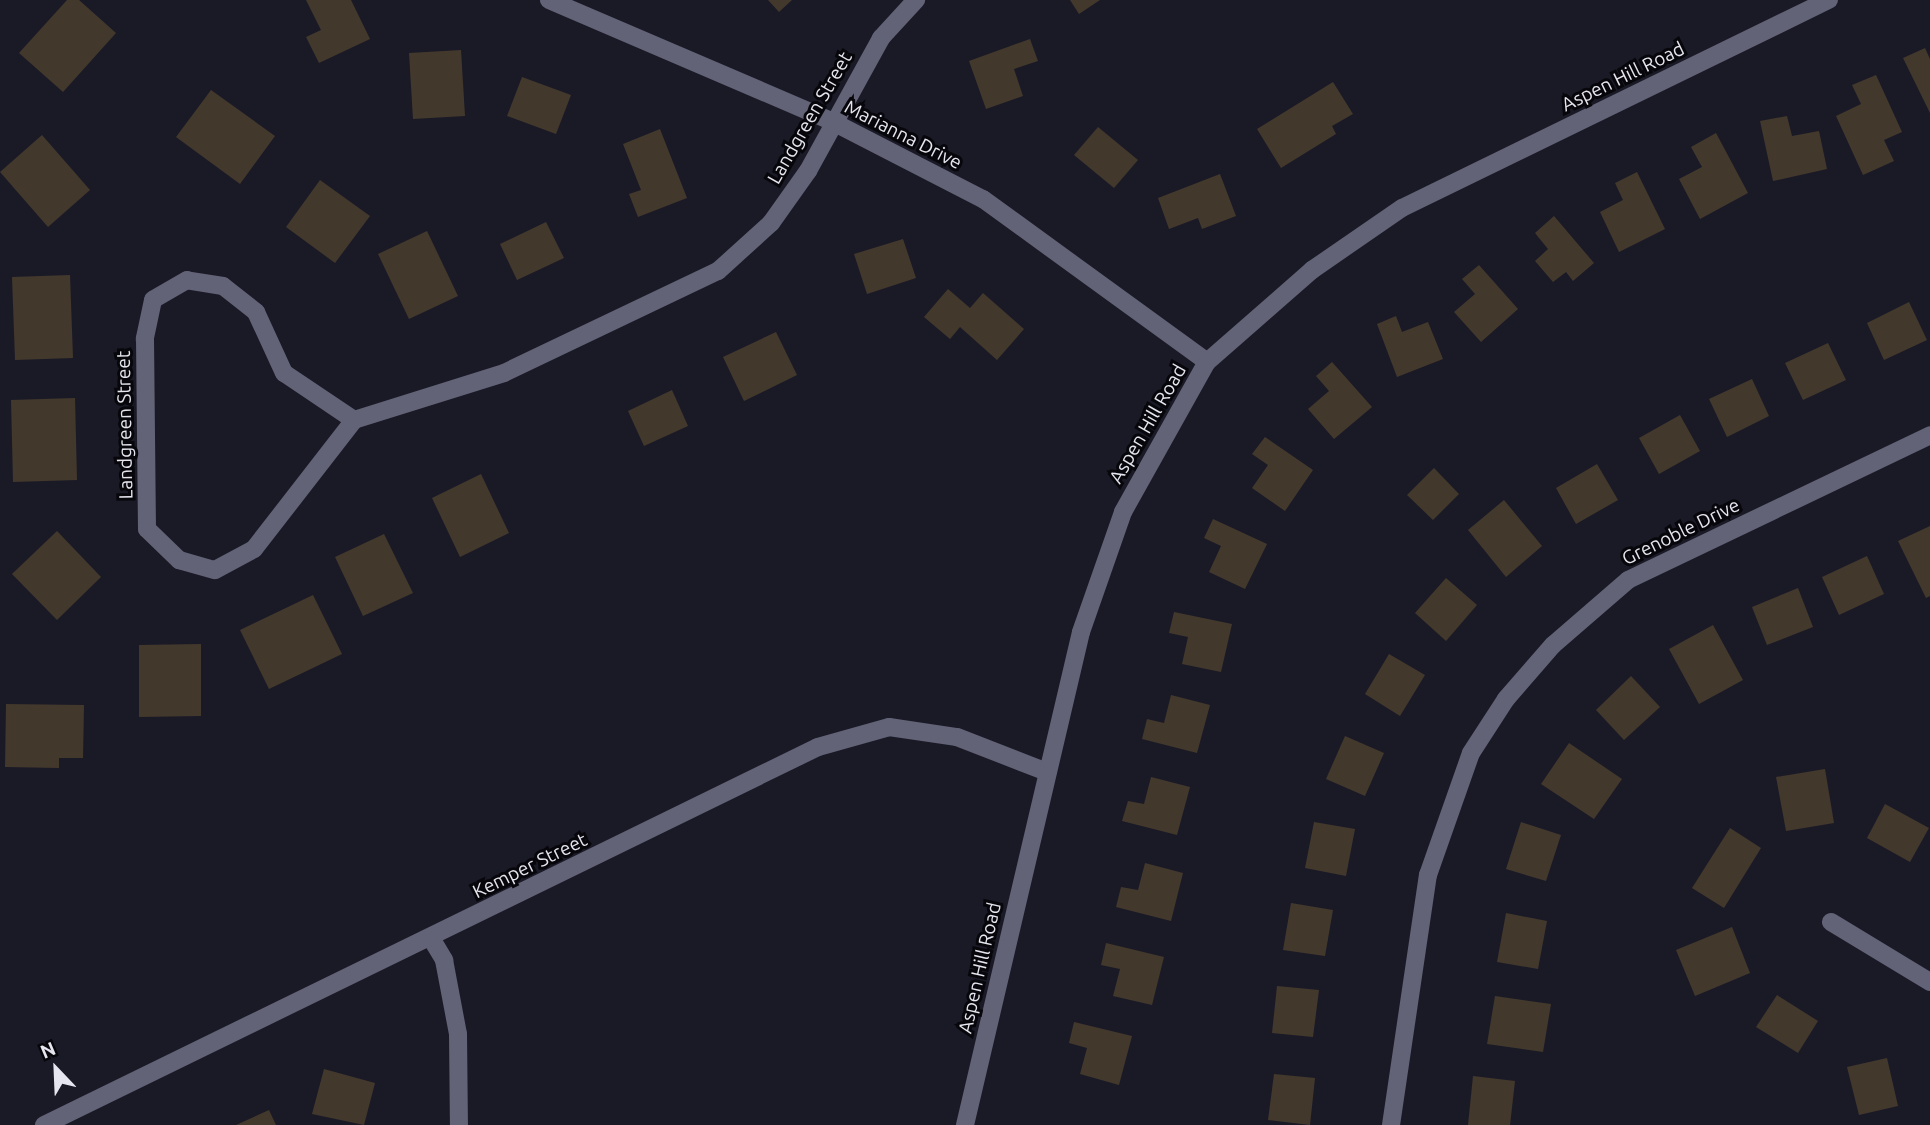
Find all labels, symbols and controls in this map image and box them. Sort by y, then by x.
street label: Aspen Hill Road [1558,37,1688,117]
street label: Landgreen Street [763,48,857,188]
street label: Marianna Drive [841,96,965,174]
street label: Landgreen Street [112,350,138,500]
street label: Aspen Hill Road [1105,360,1191,488]
street label: Grenoble Drive [1618,494,1744,570]
street label: Kemper Street [469,828,591,904]
street label: Aspen Hill Road [954,900,1006,1036]
north arrow [21,1034,91,1104]
text: N [37,1037,59,1063]

